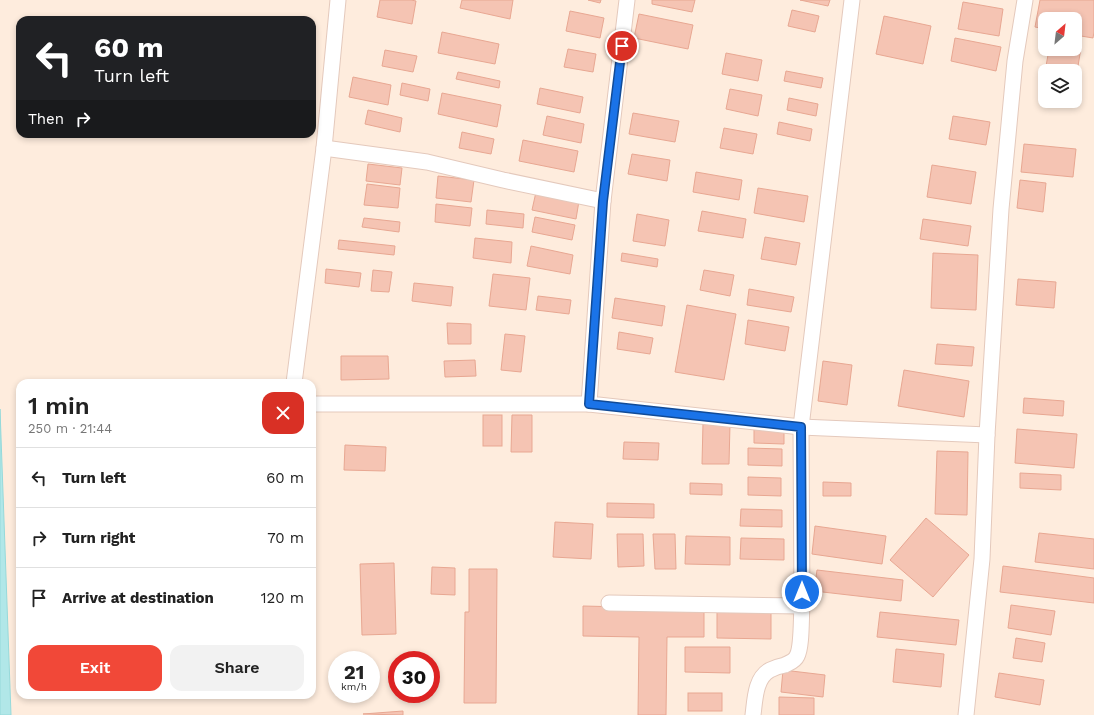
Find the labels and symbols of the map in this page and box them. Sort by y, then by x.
north arrow [1038,12,1082,56]
pin [605,29,639,63]
position arrow [781,571,823,613]
speed limit sign: 30 [388,651,440,703]

